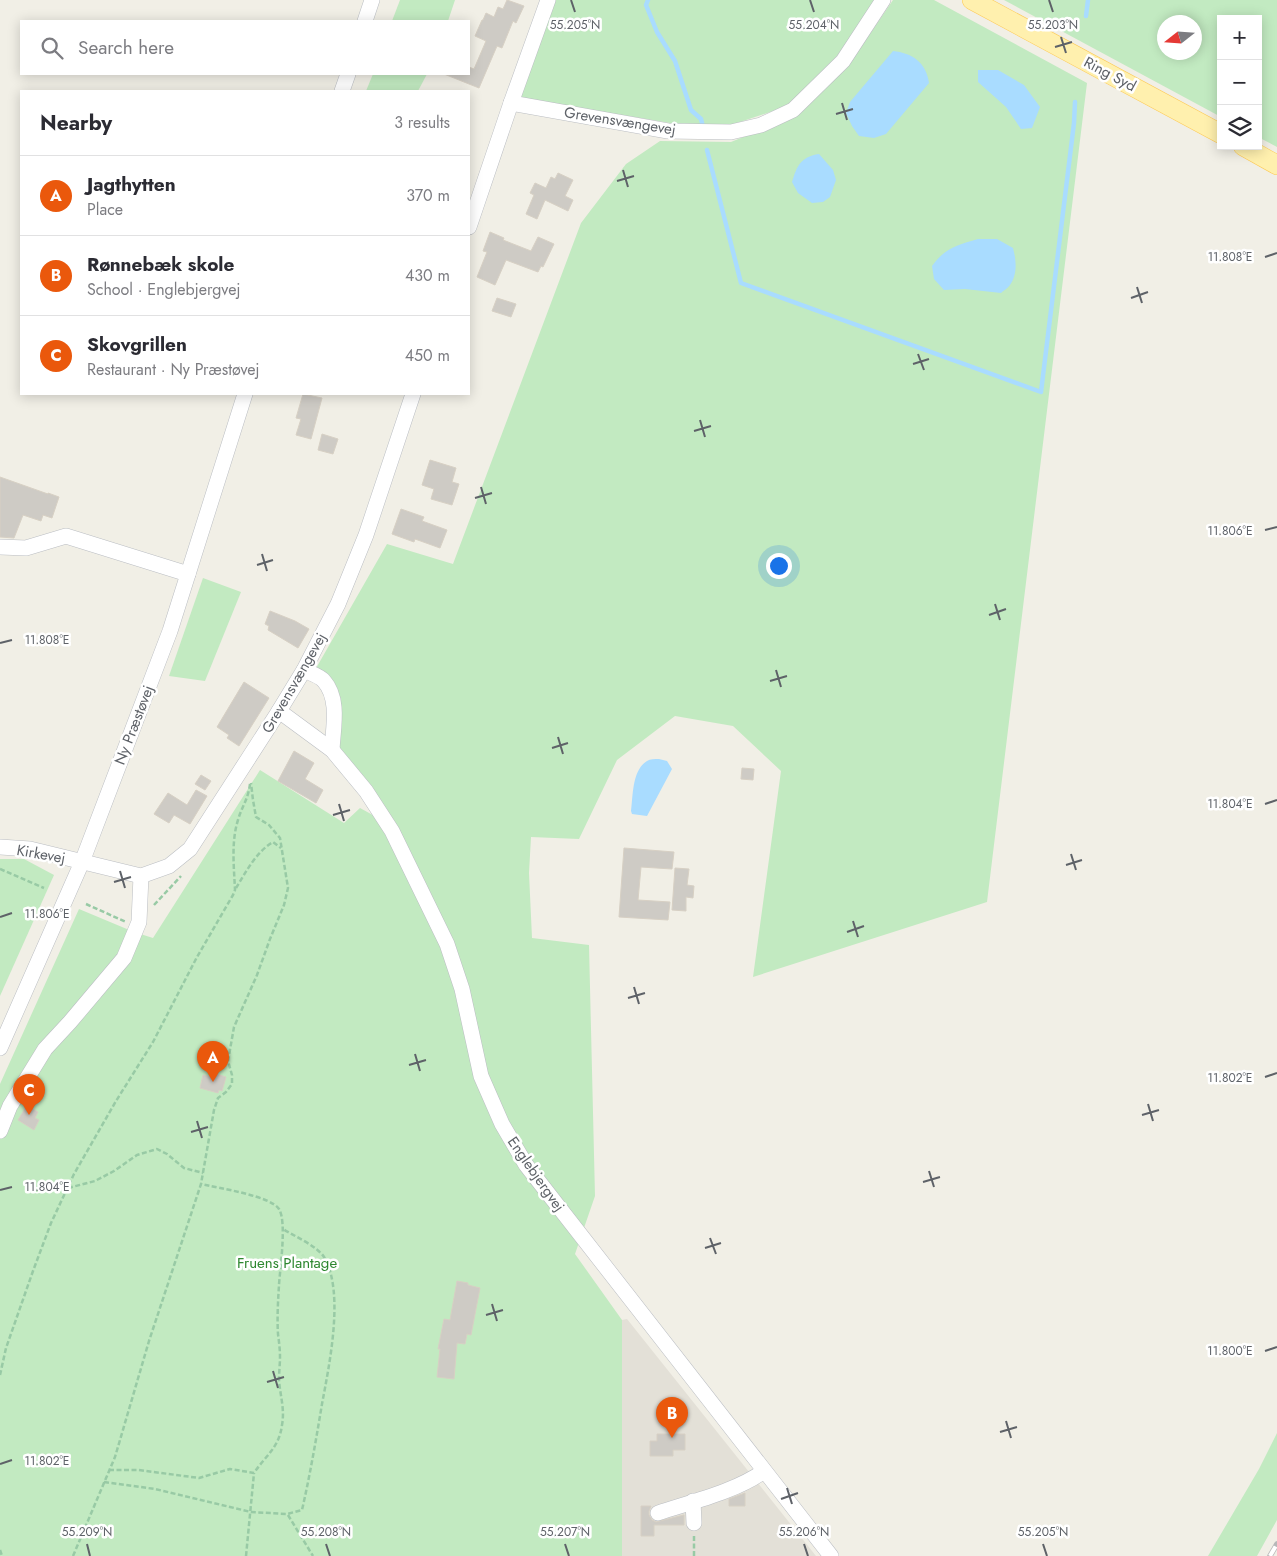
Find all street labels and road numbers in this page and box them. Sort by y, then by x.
street label: Ring Syd [1080,51,1140,97]
street label: Grevensvængevej [563,101,677,141]
street label: Grevensvængevej [256,629,332,737]
street label: Ny Præstøvej [109,682,159,768]
street label: Kirkevej [15,839,67,869]
street label: Englebjergvej [502,1132,570,1216]

